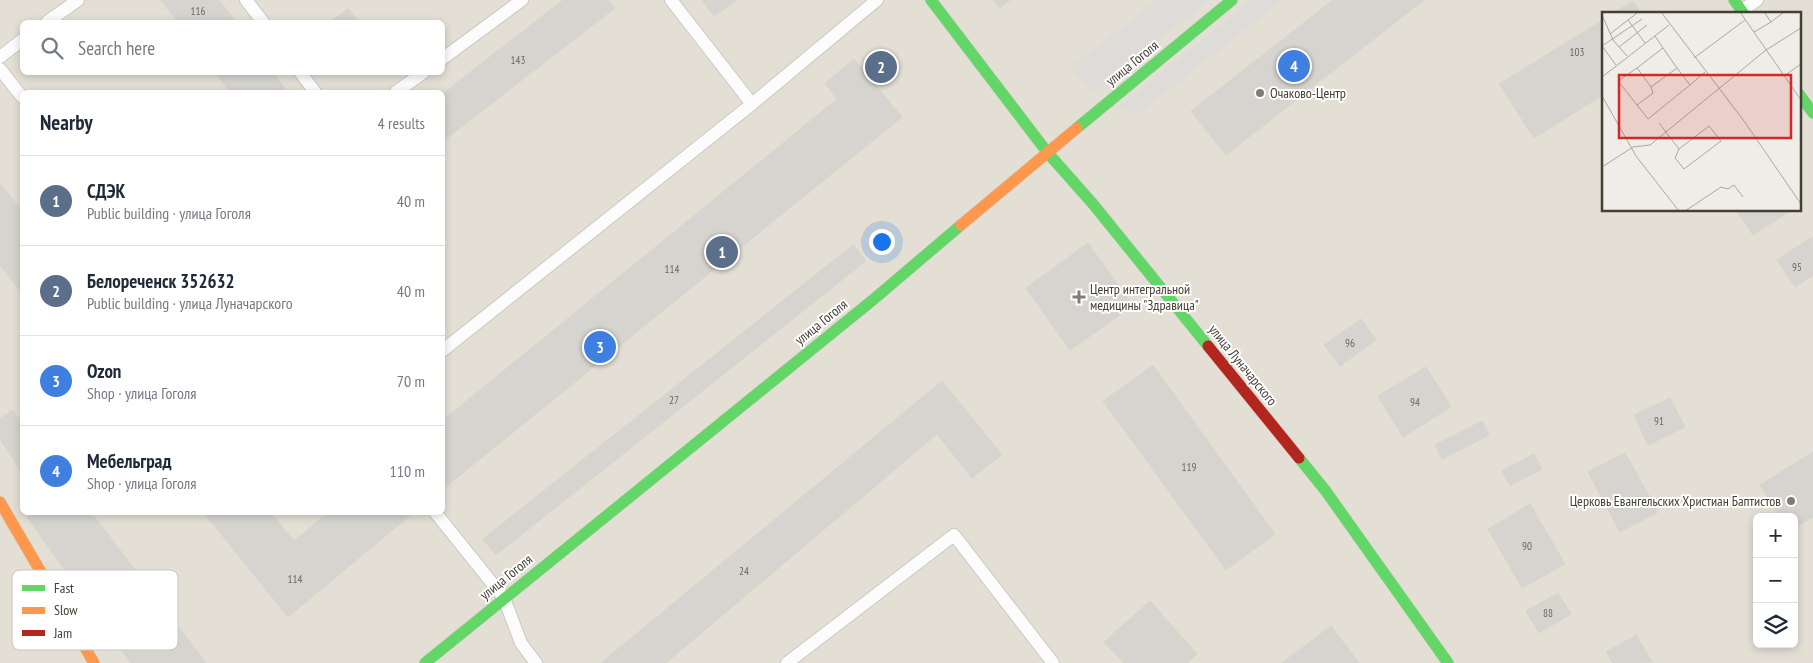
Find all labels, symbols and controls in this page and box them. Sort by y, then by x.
house number: 116 [191,4,205,18]
inset map [1602,12,1800,211]
search box [20,20,445,75]
icon: search [38,34,66,62]
text: Search here [78,36,155,60]
street label: улица Гоголя [1102,36,1162,90]
house number: 103 [1570,45,1584,59]
pin: 4 [1278,47,1310,85]
pin: 2 [865,48,897,86]
house number: 143 [511,53,525,67]
place label: Очаково-Центр [1270,84,1346,102]
marker: Очаково-Центр [1254,87,1266,99]
text: Nearby [40,109,93,136]
text: 4 results [378,113,425,133]
text: СДЭК [87,179,125,203]
text: 1 [52,191,60,211]
text: 40 m [397,191,425,211]
text: Public building · улица Гоголя [87,203,251,223]
your location [869,229,895,255]
pin: 1 [706,233,738,271]
house number: 95 [1792,260,1802,274]
house number: 114 [665,262,679,276]
text: Белореченск 352632 [87,269,235,293]
place label: Центр интегральной медицины "Здравица" [1090,280,1199,314]
text: 2 [52,281,60,301]
text: 40 m [397,281,425,301]
marker: Центр интегральной медицины "Здравица" [1072,290,1086,304]
text: Public building · улица Луначарского [87,293,293,313]
street label: улица Гоголя [791,295,851,349]
street label: улица Луначарского [1205,321,1281,409]
pin: 3 [584,328,616,366]
house number: 96 [1345,336,1355,350]
text: Ozon [87,359,121,383]
text: 3 [52,371,60,391]
text: 70 m [397,371,425,391]
text: Shop · улица Гоголя [87,383,197,403]
house number: 27 [669,393,679,407]
house number: 94 [1410,395,1420,409]
house number: 91 [1654,414,1664,428]
text: Мебельград [87,449,172,473]
house number: 119 [1182,460,1196,474]
text: 4 [52,461,60,481]
text: 110 m [390,461,425,481]
text: Shop · улица Гоголя [87,473,197,493]
place label: Церковь Евангельских Христиан Баптистов [1570,492,1781,510]
marker: Церковь Евангельских Христиан Баптистов [1785,495,1797,507]
map controls [1753,513,1798,648]
button: + [1753,513,1798,558]
house number: 90 [1522,539,1532,553]
street label: улица Гоголя [476,550,536,604]
button: − [1753,558,1798,603]
house number: 24 [739,564,749,578]
legend [12,570,178,650]
house number: 114 [288,572,302,586]
text: Fast [54,579,74,597]
text: Slow [54,601,78,619]
button: layers [1753,603,1798,648]
house number: 88 [1543,606,1553,620]
text: Jam [53,624,72,642]

